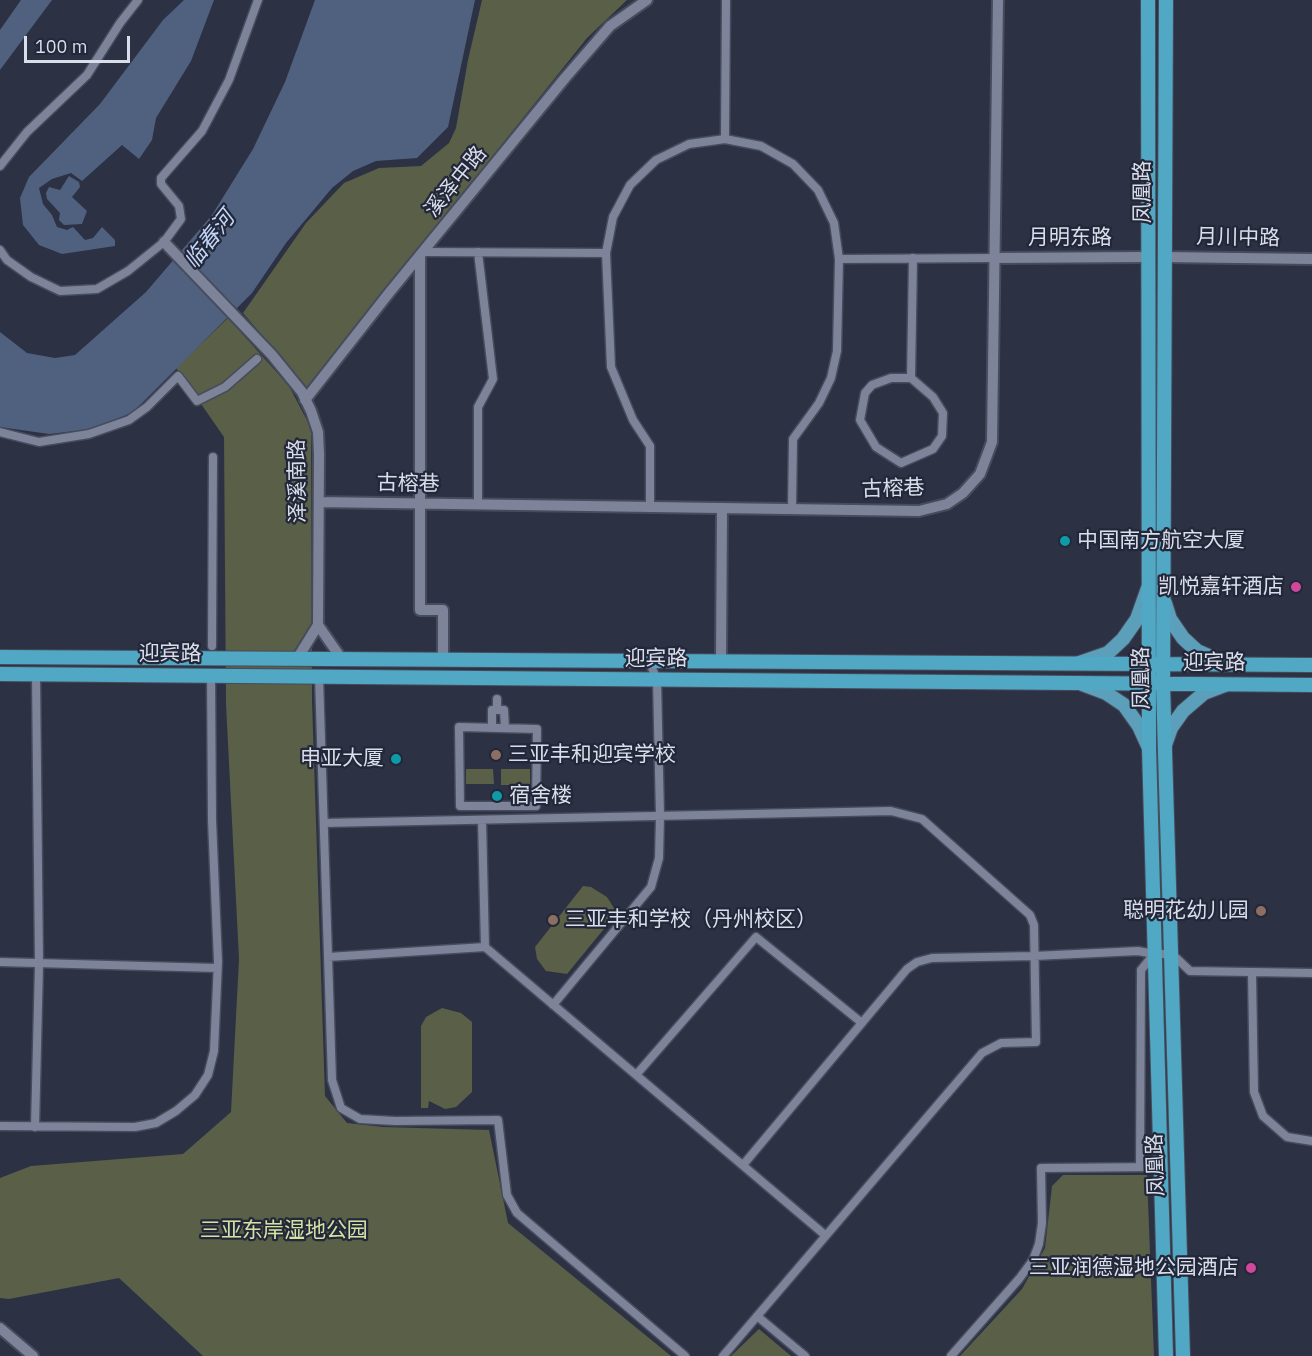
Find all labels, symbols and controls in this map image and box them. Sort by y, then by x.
scale bar [27,24,134,62]
text: 100 m [35,35,87,58]
street label: 溪泽中路 [420,141,492,223]
street label: 凤凰路 [1130,161,1156,223]
water label: 临春河 [179,206,241,274]
street label: 月明东路 [1028,225,1112,251]
street label: 月川中路 [1196,225,1280,251]
street label: 泽溪南路 [285,439,311,523]
street label: 古榕巷 [376,471,440,497]
street label: 古榕巷 [861,475,925,503]
place label: 中国南方航空大厦 [1077,528,1245,554]
marker: 中国南方航空大厦 [1058,534,1072,548]
place label: 凯悦嘉轩酒店 [1158,574,1284,600]
marker: 凯悦嘉轩酒店 [1289,580,1303,594]
street label: 迎宾路 [139,641,201,667]
street label: 迎宾路 [625,646,687,672]
street label: 凤凰路 [1129,646,1155,710]
street label: 迎宾路 [1183,650,1245,676]
place label: 三亚丰和迎宾学校 [508,742,676,768]
place label: 申亚大厦 [300,746,384,772]
marker: 三亚丰和迎宾学校 [489,748,503,762]
marker: 申亚大厦 [389,752,403,766]
place label: 宿舍楼 [509,783,572,809]
marker: 宿舍楼 [490,789,504,803]
place label: 聪明花幼儿园 [1123,898,1249,924]
marker: 聪明花幼儿园 [1254,904,1268,918]
place label: 三亚丰和学校（丹州校区） [565,907,817,933]
marker: 三亚丰和学校（丹州校区） [546,913,560,927]
street label: 凤凰路 [1142,1133,1170,1197]
park label: 三亚东岸湿地公园 [200,1218,368,1244]
place label: 三亚润德湿地公园酒店 [1029,1255,1239,1281]
marker: 三亚润德湿地公园酒店 [1244,1261,1258,1275]

